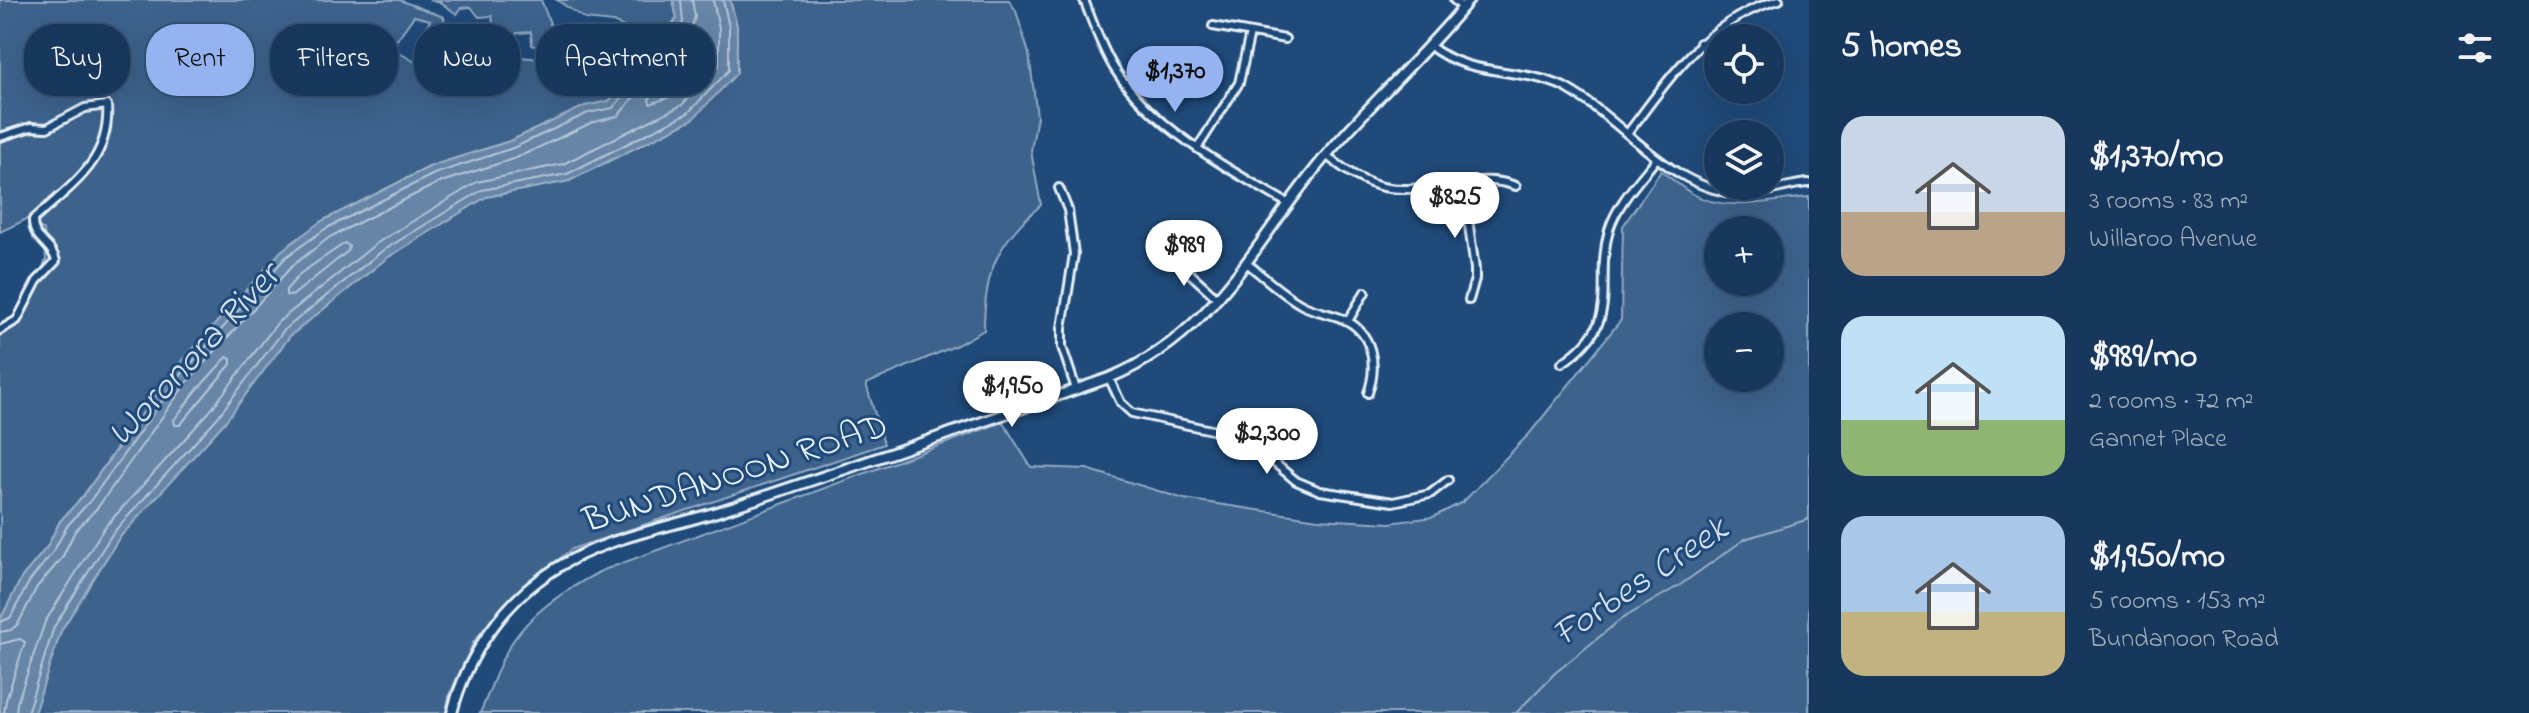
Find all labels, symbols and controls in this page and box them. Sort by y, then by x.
text: 5 homes [1841,23,1962,73]
chip: Buy [24,24,130,96]
chip: Rent [146,24,254,96]
chip: Filters [270,24,398,96]
chip: New [414,24,520,96]
chip: Apartment [536,24,715,96]
map controls [1704,24,1784,392]
button: locate [1704,24,1784,104]
icon: filters [2453,26,2497,70]
pin: $1,370 [1110,46,1240,114]
text: $1,370 [1144,53,1206,91]
button: layers [1704,120,1784,200]
text: $1,370/mo [2089,133,2224,183]
icon: home [1905,148,2001,244]
pin: $825 [1408,172,1502,240]
text: $825 [1428,179,1482,217]
text: 3 rooms · 83 m² [2089,183,2248,221]
button: + [1704,216,1784,296]
pin: $989 [1137,220,1231,288]
text: Willaroo Avenue [2089,221,2257,259]
text: $989 [1163,227,1205,265]
water label: Woronora River [95,248,298,460]
button: − [1704,312,1784,392]
text: $989/mo [2089,333,2197,383]
icon: home [1905,348,2001,444]
pin: $1,950 [947,361,1077,429]
text: $1,950 [981,368,1043,406]
text: 2 rooms · 72 m² [2089,383,2254,421]
street label: BUNDANOON ROAD [576,401,895,550]
pin: $2,300 [1202,408,1332,476]
text: $2,300 [1234,415,1300,453]
text: Gannet Place [2089,421,2227,459]
water label: Forbes Creek [1542,503,1742,663]
text: $1,950/mo [2089,533,2225,583]
icon: home [1905,548,2001,644]
text: 5 rooms · 153 m² [2089,583,2266,621]
text: Bundanoon Road [2089,621,2279,659]

